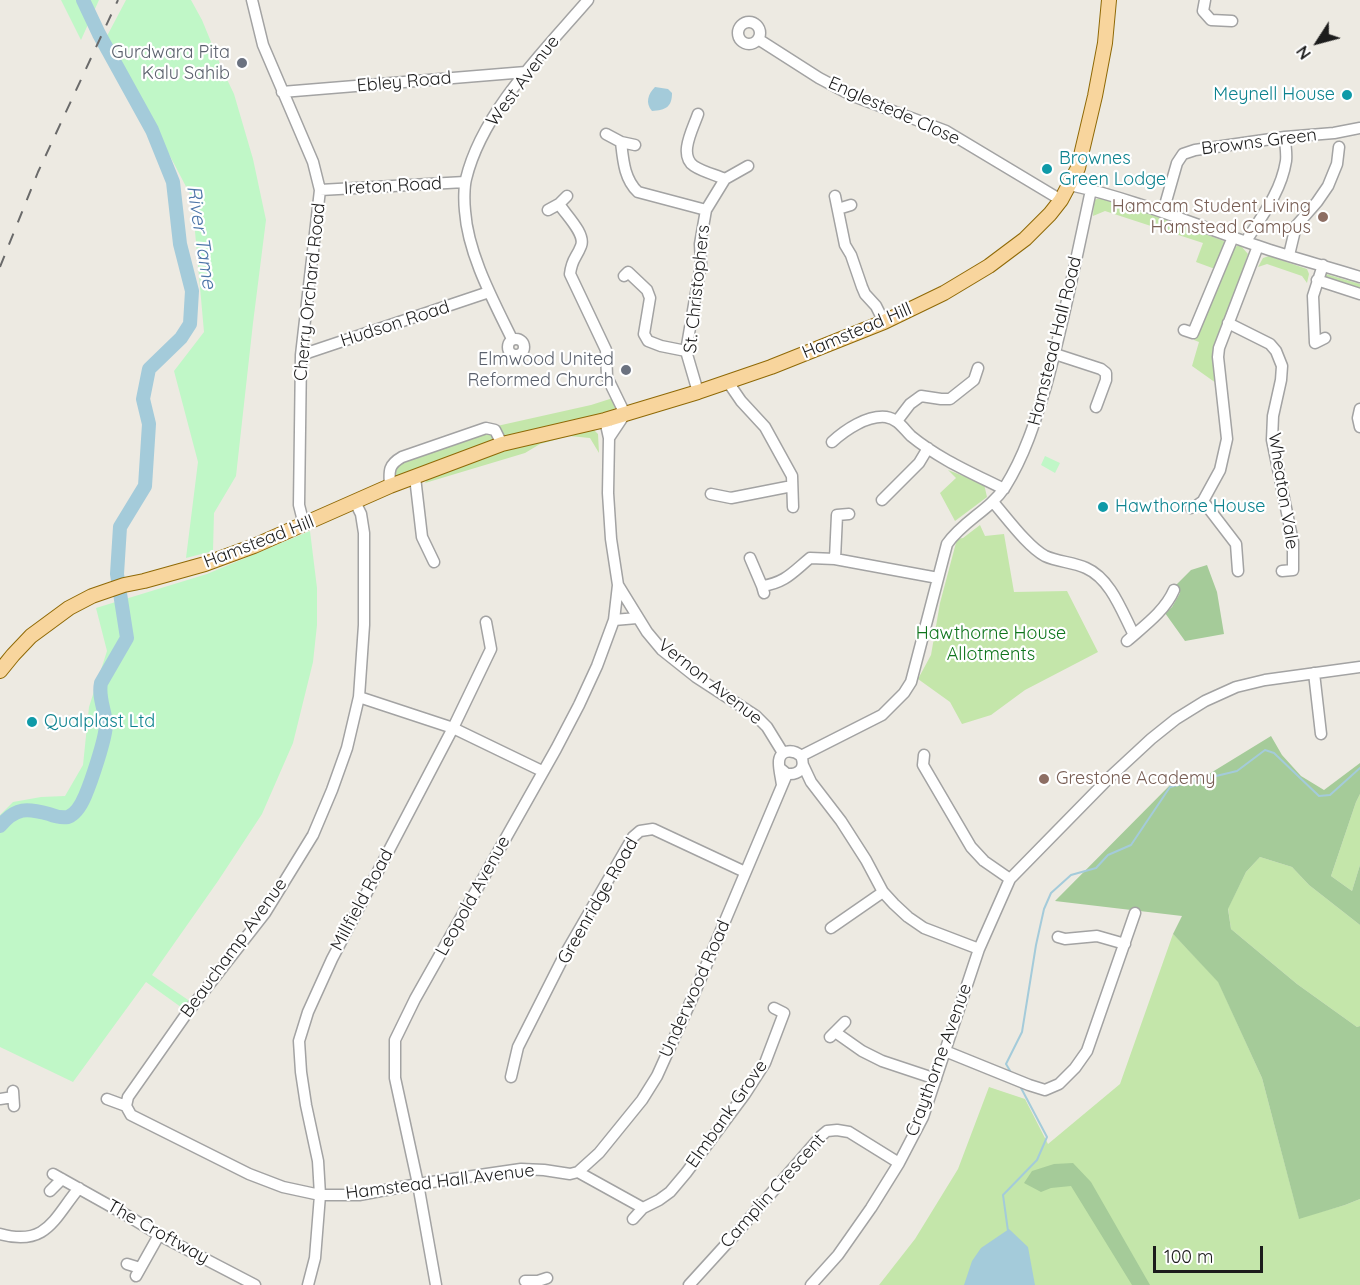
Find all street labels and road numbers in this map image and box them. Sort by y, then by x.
street label: West Avenue [482,31,564,131]
street label: Ebley Road [356,67,452,97]
street label: Englestede Close [825,72,963,150]
street label: Browns Green [1200,124,1318,160]
street label: Ireton Road [343,173,443,199]
street label: Cherry Orchard Road [290,202,330,382]
street label: St. Christophers [680,224,714,354]
street label: Hamstead Hall Road [1024,254,1086,428]
street label: Hudson Road [338,296,452,352]
street label: Hamstead Hill [799,298,915,364]
street label: Wheaton Vale [1263,431,1303,551]
street label: Hamstead Hill [201,511,317,573]
street label: Vernon Avenue [653,634,767,730]
street label: Leopold Avenue [431,832,515,960]
street label: Greenridge Road [553,834,643,968]
street label: Millfield Road [326,846,398,954]
street label: Beauchamp Avenue [176,874,292,1022]
street label: Underwood Road [655,917,735,1061]
street label: Craythorne Avenue [901,981,977,1139]
street label: Elmbank Grove [682,1056,772,1172]
street label: Camplin Crescent [716,1129,830,1253]
street label: Hamstead Hall Avenue [344,1160,536,1204]
street label: The Croftway [103,1195,213,1269]

